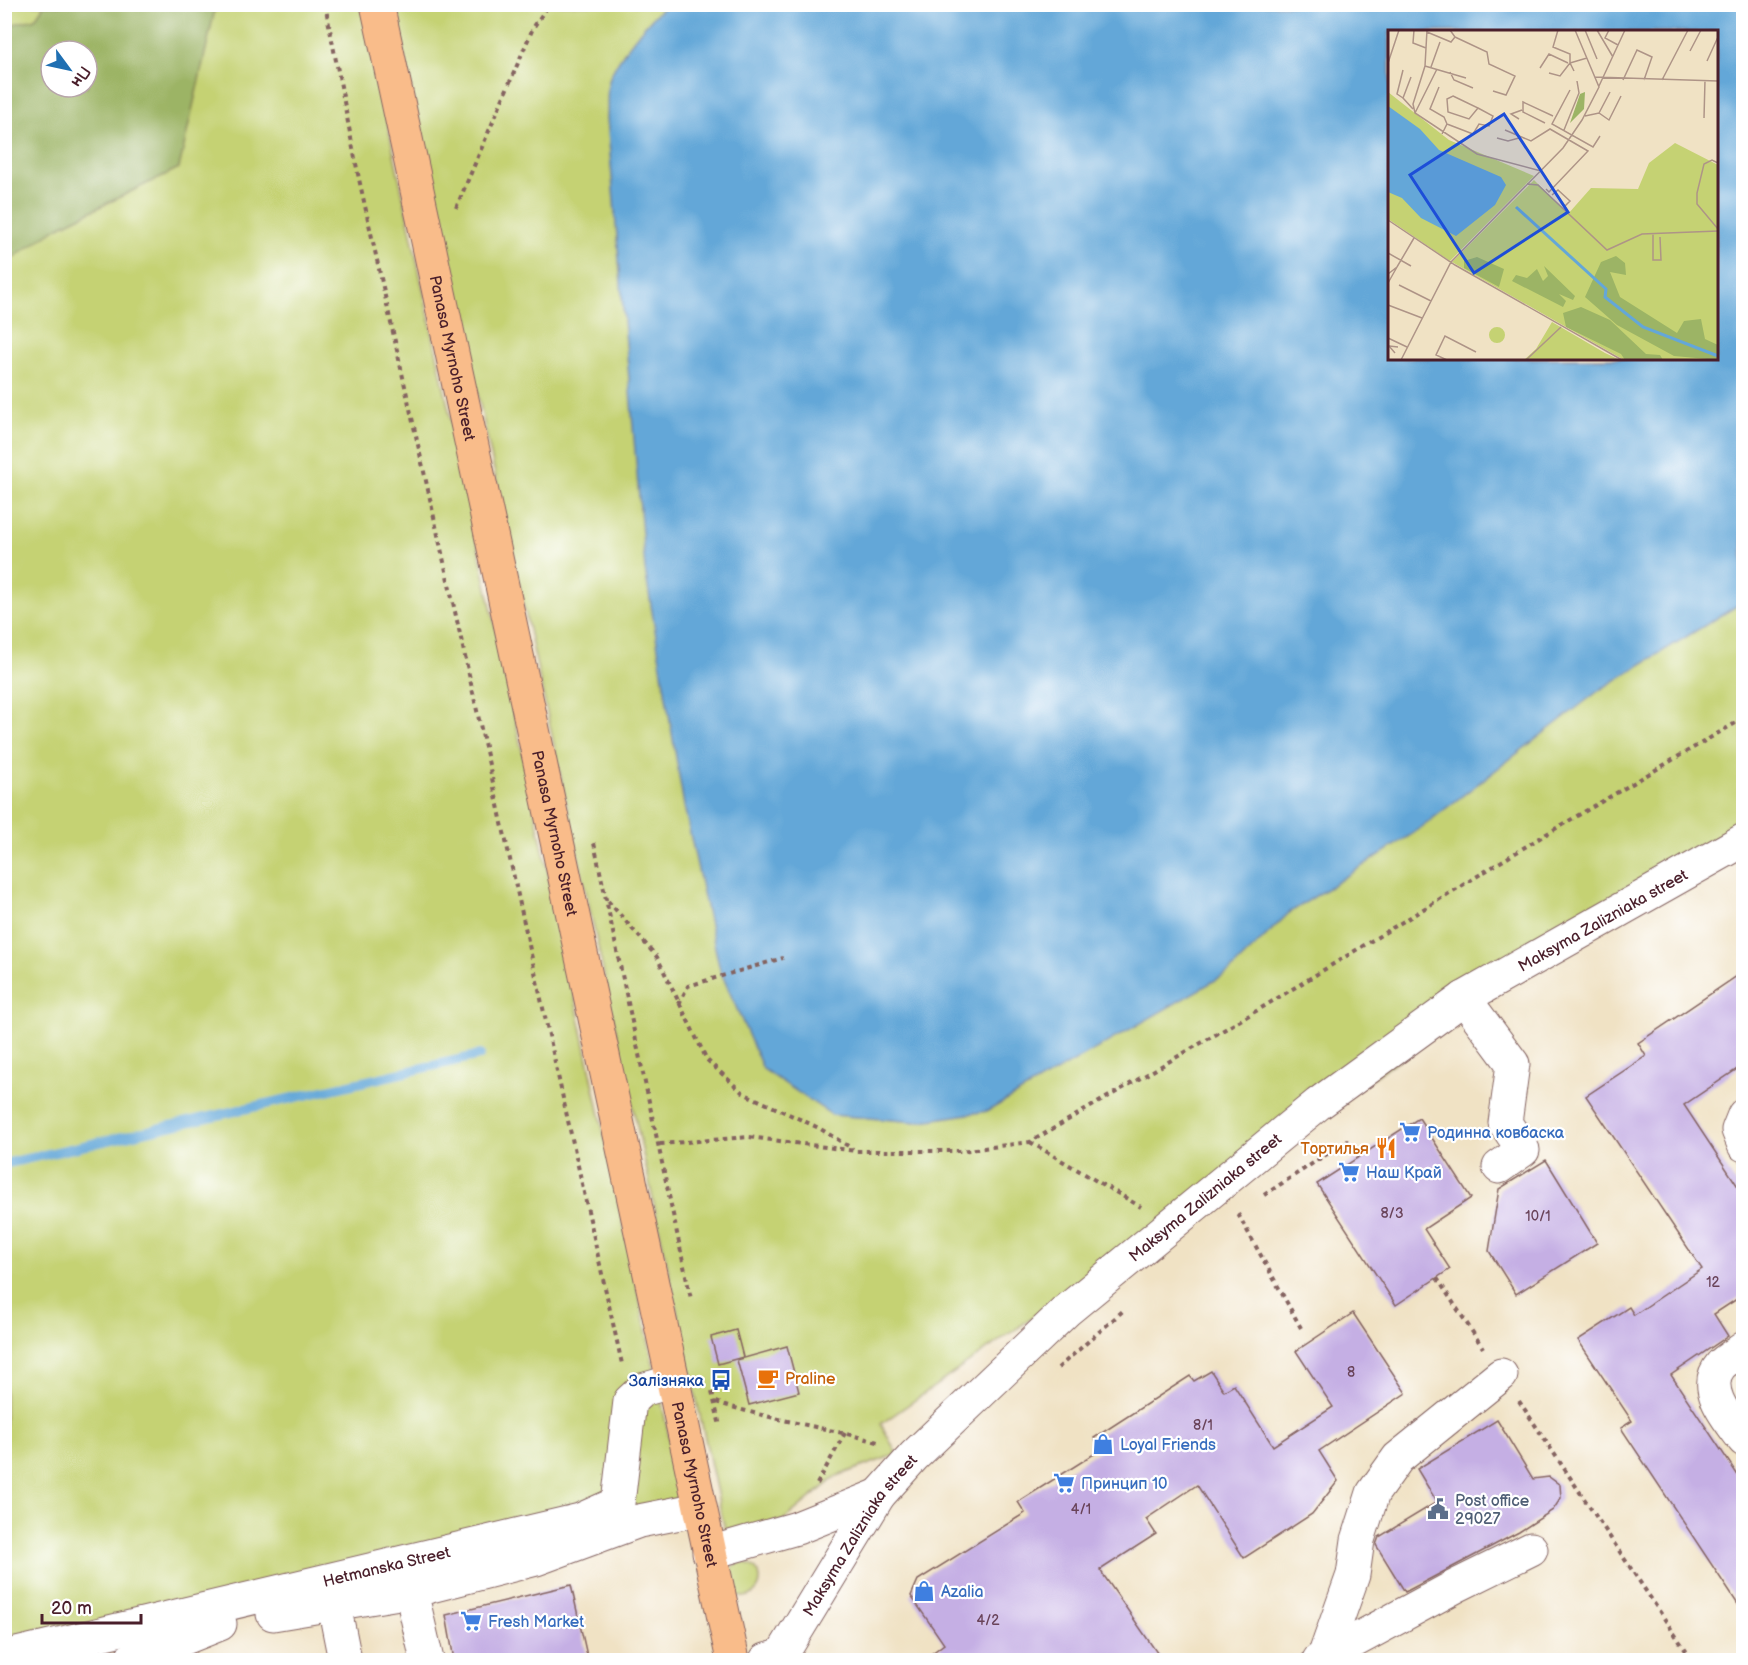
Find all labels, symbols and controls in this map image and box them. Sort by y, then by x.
inset map [1388,30,1718,360]
north arrow [39,39,99,99]
text: Пн [67,62,94,90]
street label: Panasa Myrnoho Street [425,274,479,443]
street label: Panasa Myrnoho Street [527,749,581,918]
street label: Maksyma Zalizniaka street [1515,866,1691,977]
supermarket icon: Родинна ковбаска [1398,1120,1422,1144]
place label: Родинна ковбаска [1427,1124,1565,1143]
street label: Maksyma Zalizniaka street [1126,1130,1286,1266]
restaurant icon: Тортилья [1374,1136,1398,1160]
place label: Тортилья [1300,1140,1369,1159]
supermarket icon: Наш Край [1337,1160,1361,1184]
place label: Наш Край [1366,1164,1442,1183]
house number: 8/3 [1380,1205,1404,1222]
house number: 10/1 [1525,1208,1551,1225]
house number: 12 [1706,1274,1721,1291]
house number: 8 [1347,1364,1355,1381]
cafe icon: Praline [756,1366,780,1390]
bus stop icon: Залізняка [709,1368,733,1392]
place label: Praline [785,1370,836,1389]
place label: Залізняка [629,1372,705,1391]
street label: Panasa Myrnoho Street [667,1400,721,1569]
house number: 8/1 [1193,1417,1213,1434]
shop icon: Loyal Friends [1091,1432,1115,1456]
place label: Loyal Friends [1120,1436,1216,1455]
street label: Maksyma Zalizniaka street [799,1451,922,1620]
supermarket icon: Принцип 10 [1052,1471,1076,1495]
place label: Принцип 10 [1081,1475,1168,1494]
place label: Post office 29027 [1455,1492,1530,1529]
public building icon: Post office 29027 [1426,1497,1450,1521]
house number: 4/1 [1071,1501,1091,1518]
street label: Hetmanska Street [321,1543,452,1592]
shop icon: Azalia [912,1579,936,1603]
place label: Azalia [941,1583,984,1602]
scale bar [42,1587,141,1625]
text: 20 m [51,1598,92,1619]
supermarket icon: Fresh Market [459,1609,483,1633]
house number: 4/2 [976,1612,1000,1629]
place label: Fresh Market [488,1613,584,1632]

